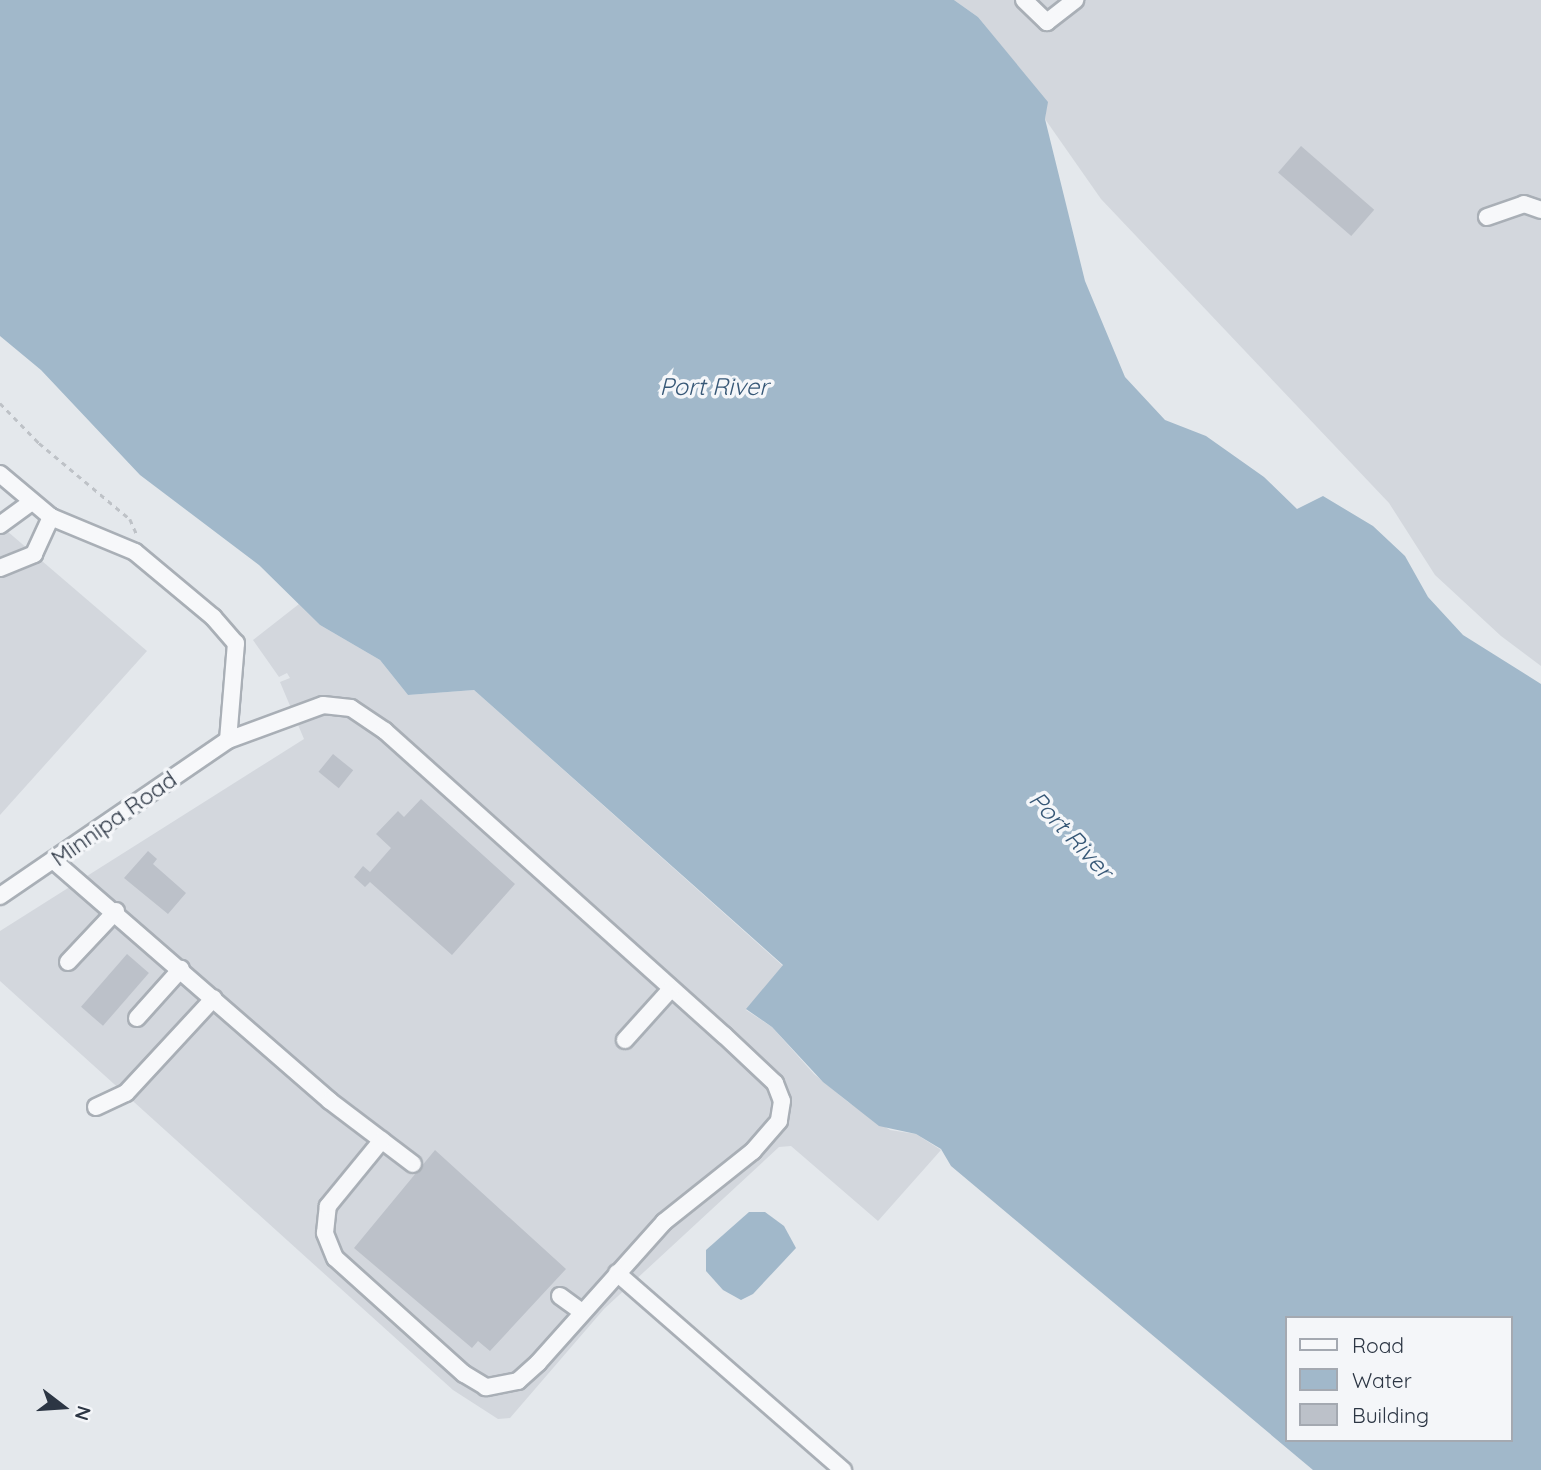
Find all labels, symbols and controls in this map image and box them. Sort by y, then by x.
water label: Port River [659,373,769,401]
street label: Minnipa Road [46,766,182,872]
water label: Port River [1023,785,1119,885]
legend [1286,1316,1513,1442]
text: Road [1352,1332,1404,1358]
text: Water [1352,1367,1412,1393]
north arrow [28,1372,98,1442]
text: Building [1352,1402,1429,1428]
text: N [70,1403,97,1423]

